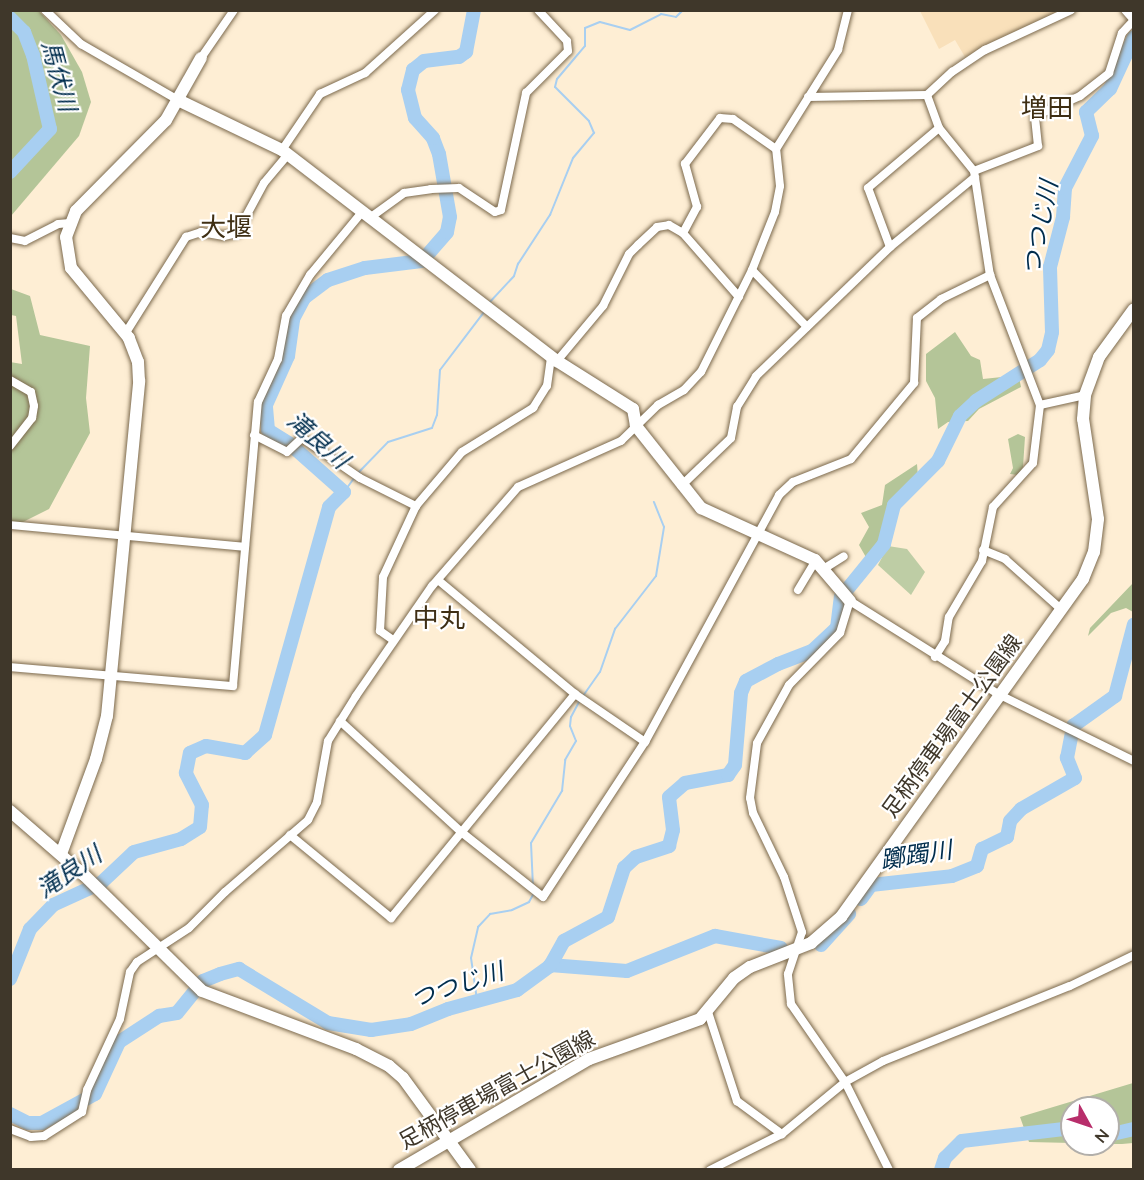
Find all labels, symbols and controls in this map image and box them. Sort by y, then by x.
water label: 馬伏川 [36,37,82,115]
district label: 増田 [1021,92,1073,124]
water label: つつじ川 [1017,178,1063,278]
district label: 大堰 [200,211,252,243]
water label: 滝良川 [281,406,355,474]
district label: 中丸 [413,602,465,634]
street label: 足柄停車場富士公園線 [877,629,1027,823]
water label: 躑躅川 [878,835,954,875]
water label: 滝良川 [31,840,107,904]
water label: つつじ川 [407,956,507,1014]
street label: 足柄停車場富士公園線 [394,1025,600,1155]
north arrow [1060,1096,1120,1156]
text: N [1091,1125,1114,1147]

